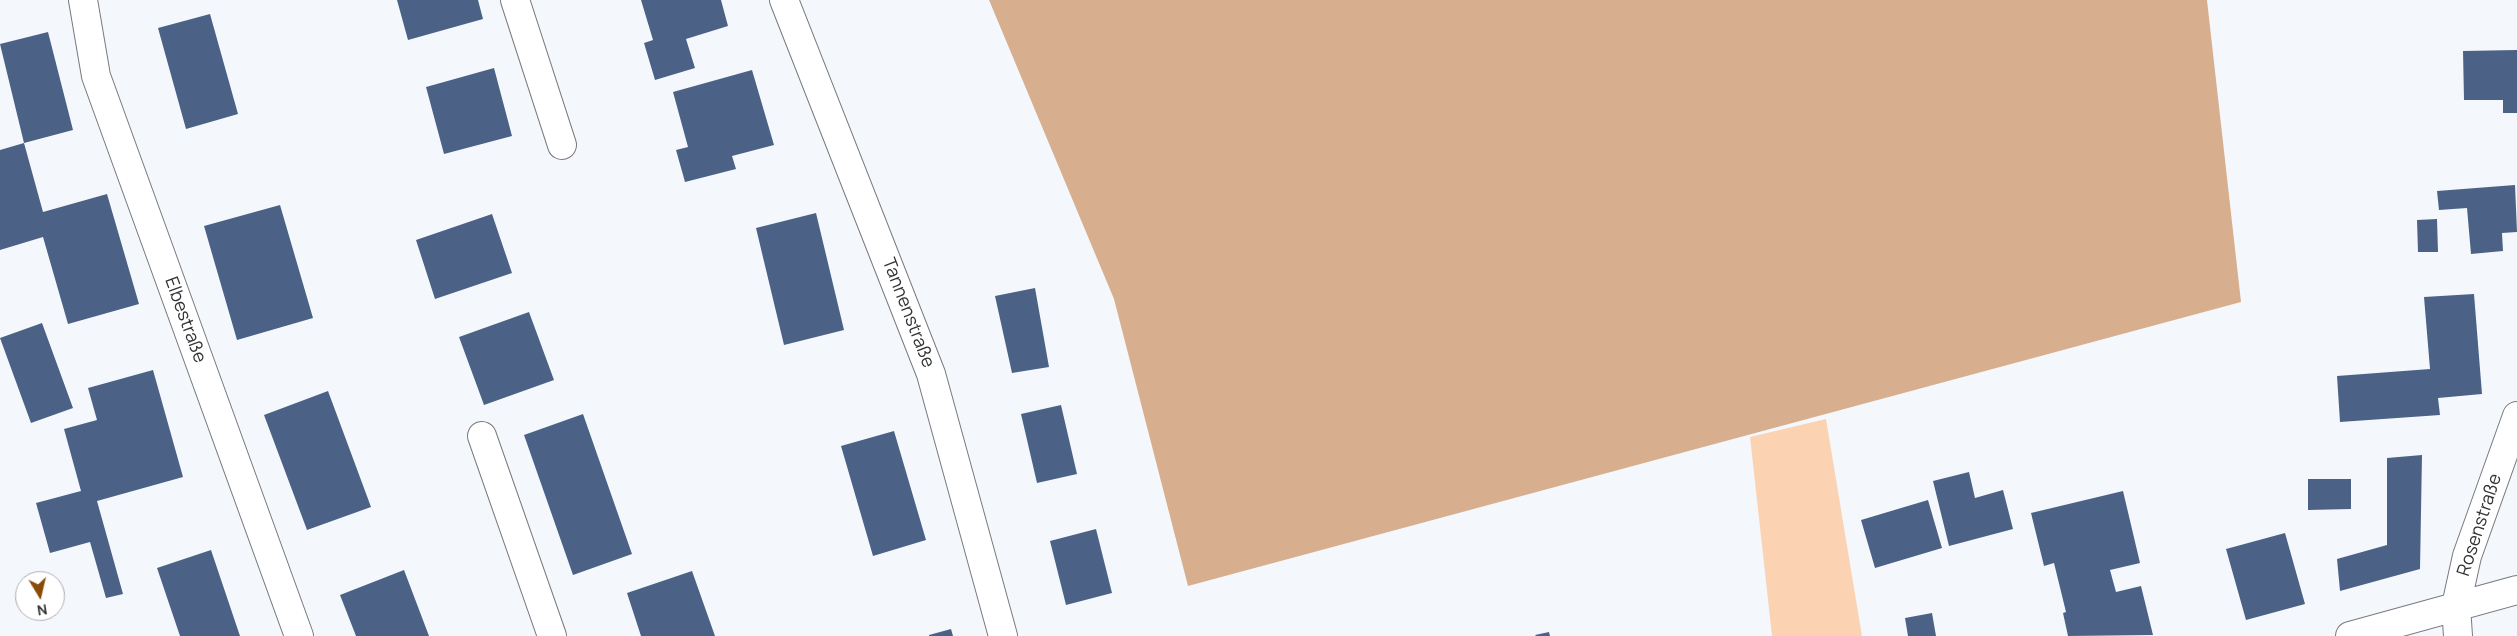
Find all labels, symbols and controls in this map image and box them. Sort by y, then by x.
street label: Tannenstraße [877,255,939,371]
street label: Elbestraße [160,274,210,366]
street label: Rosenstraße [2453,471,2507,579]
north arrow [15,571,65,621]
text: N [36,600,49,620]

